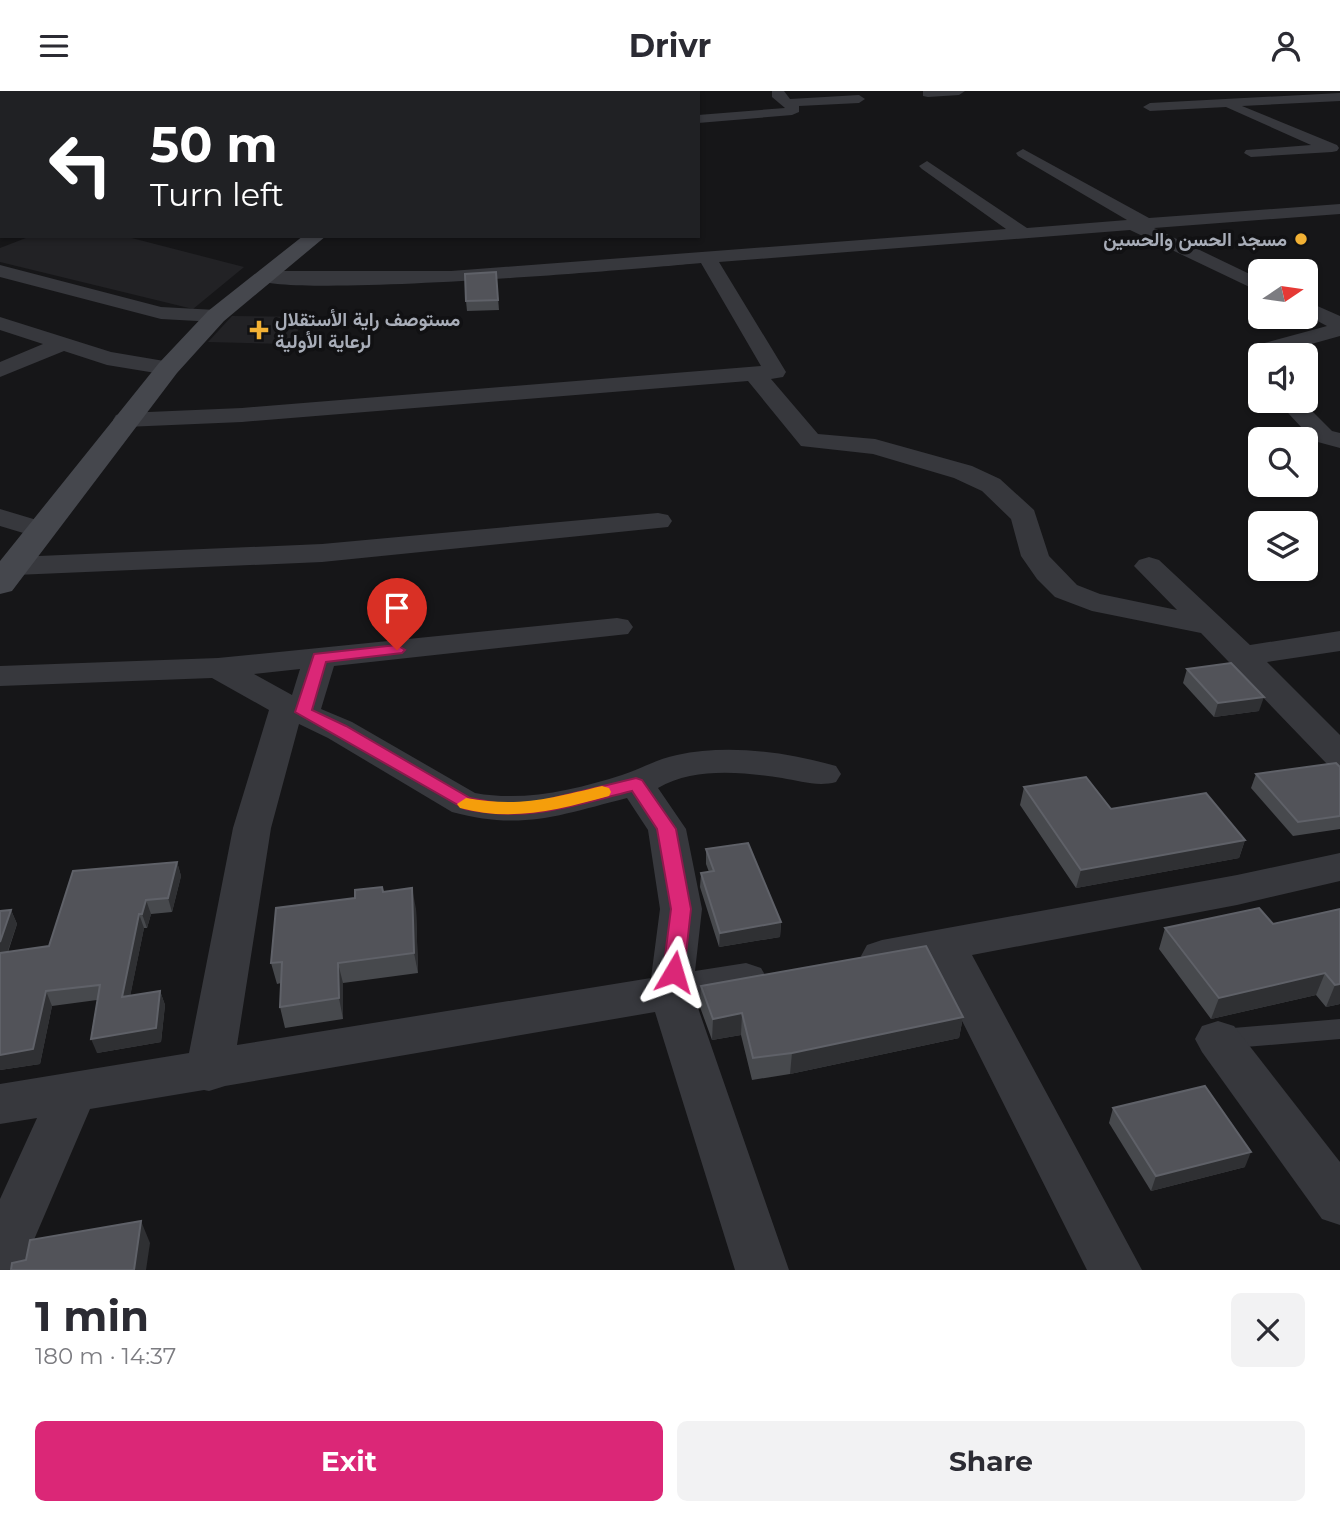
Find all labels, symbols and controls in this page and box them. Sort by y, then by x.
text: Drivr [629,26,711,65]
icon: menu [35,27,73,65]
icon: person [1267,27,1305,65]
text: 50 m [150,115,278,174]
icon: left [35,119,126,210]
text: Turn left [150,175,284,214]
place label: مسجد الحسن والحسين [1103,228,1287,252]
marker: مسجد الحسن والحسين [1293,231,1309,247]
north arrow [1248,259,1318,329]
map controls [1248,259,1318,581]
place label: مستوصف راية الأستقلال لرعاية الأولية [275,308,460,354]
marker: مستوصف راية الأستقلال لرعاية الأولية [249,320,269,340]
button: sound [1248,343,1318,413]
button: search [1248,427,1318,497]
button: layers [1248,511,1318,581]
pin [367,578,427,650]
icon: arrive [378,589,416,627]
position arrow [637,935,711,1009]
text: 1 min [35,1290,149,1342]
button: close [1231,1293,1305,1367]
text: 180 m · 14:37 [35,1342,176,1370]
button: Exit [35,1421,663,1501]
button: Share [677,1421,1305,1501]

